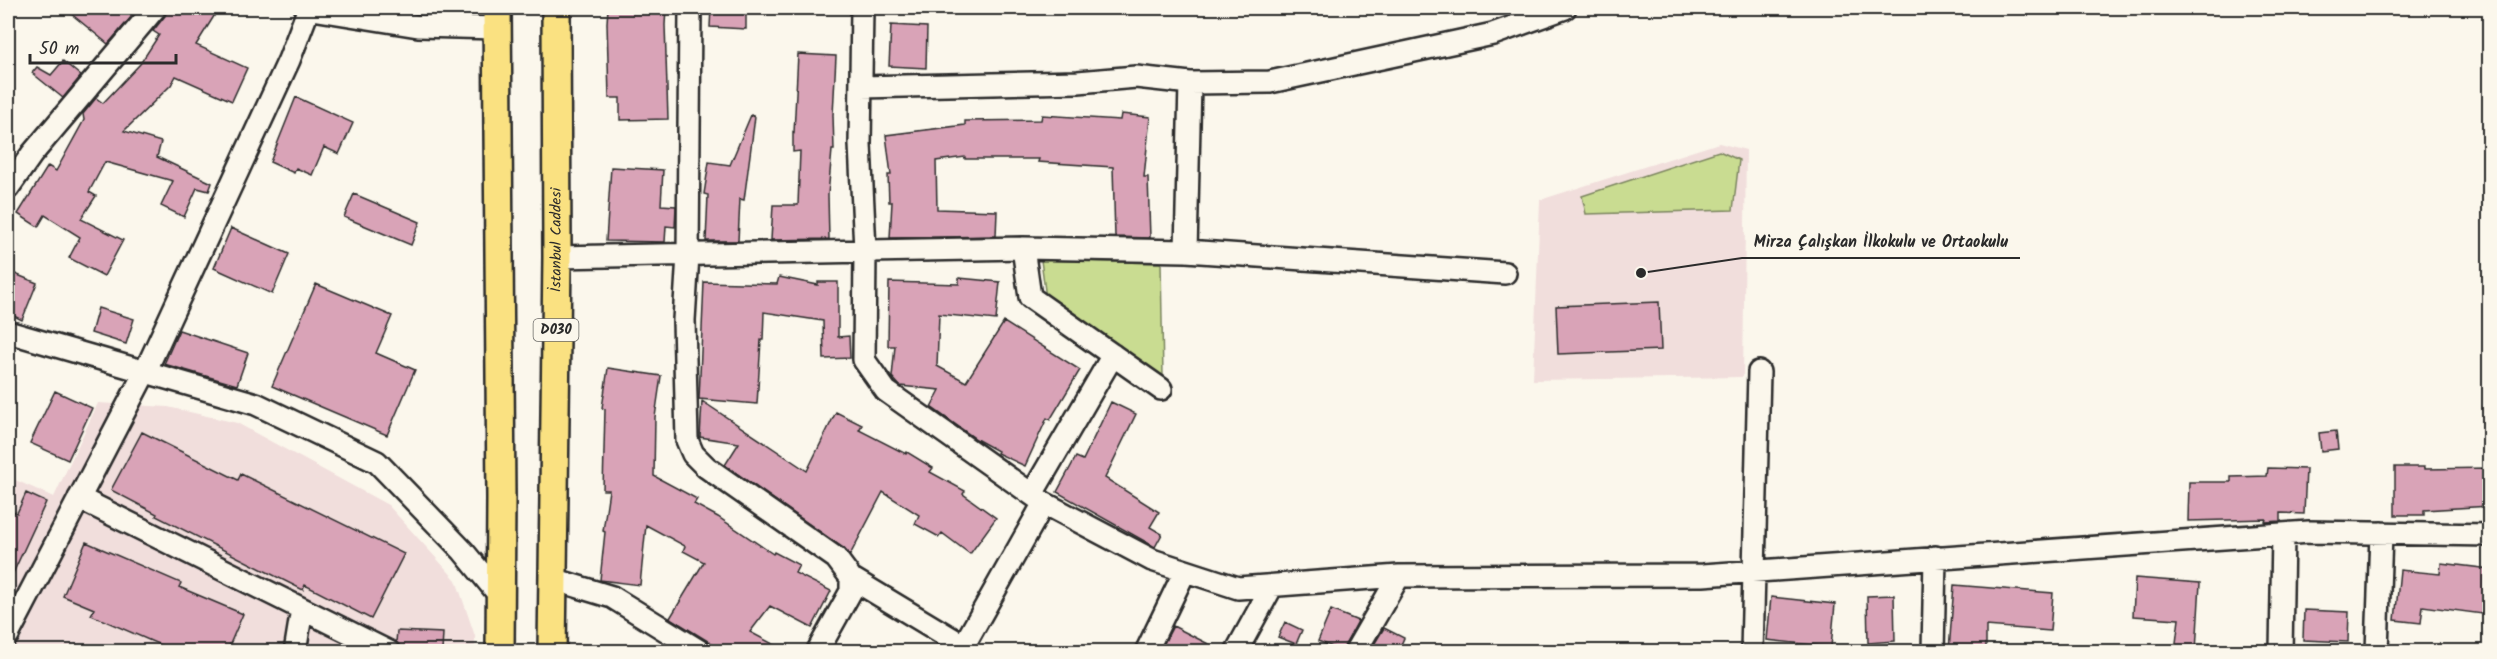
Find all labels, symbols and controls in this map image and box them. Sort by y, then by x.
scale bar [30,27,176,65]
text: 50 m [39,35,79,64]
street label: İstanbul Caddesi [545,186,569,292]
callout: Mirza Çalışkan İlkokulu ve Ortaokulu [1742,224,2020,258]
text: Mirza Çalışkan İlkokulu ve Ortaokulu [1754,230,2008,255]
road number: D030 [534,319,578,341]

